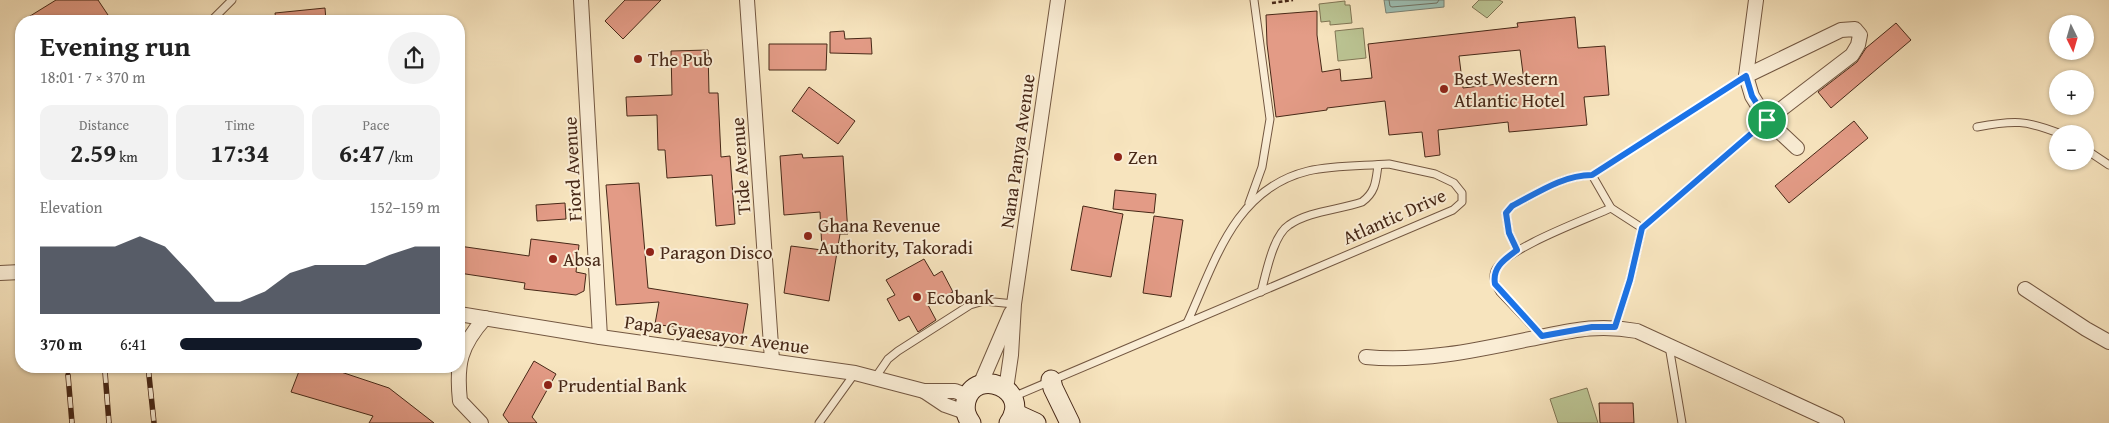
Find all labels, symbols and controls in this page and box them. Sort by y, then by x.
north arrow [2049,15,2094,60]
map controls [2049,15,2094,170]
text: Evening run [40,25,191,66]
button: share [388,32,440,84]
place label: The Pub [648,45,713,73]
marker: The Pub [632,53,644,65]
place label: Best Western Atlantic Hotel [1454,64,1565,114]
text: 18:01 · 7 × 370 m [40,65,145,89]
button: + [2049,70,2094,115]
street label: Nana Panya Avenue [992,72,1042,230]
marker: Best Western Atlantic Hotel [1438,83,1450,95]
pin [1746,99,1788,141]
icon: arrive [1753,106,1781,134]
text: Distance [79,115,129,135]
text: Time [225,115,255,135]
text: Pace [363,115,389,135]
street label: Fiord Avenue [555,116,589,222]
street label: Tide Avenue [723,116,757,216]
button: − [2049,125,2094,170]
text: 2.59 [70,135,116,171]
text: 17:34 [211,135,269,171]
text: 6:47 [339,135,385,171]
place label: Zen [1128,143,1158,171]
text: km [116,147,138,167]
text: /km [385,147,413,167]
marker: Zen [1112,151,1124,163]
street label: Atlantic Drive [1338,181,1450,251]
text: Elevation [40,195,103,219]
text: 152–159 m [370,195,440,219]
place label: Ghana Revenue Authority, Takoradi [818,211,973,261]
marker: Ghana Revenue Authority, Takoradi [802,230,814,242]
place label: Paragon Disco [660,238,772,266]
place label: Absa [563,245,601,273]
marker: Paragon Disco [644,246,656,258]
marker: Absa [547,253,559,265]
place label: Ecobank [927,283,994,311]
marker: Ecobank [911,291,923,303]
street label: Papa Gyaesayor Avenue [623,307,811,361]
text: 370 m [40,332,82,356]
text: 6:41 [120,332,147,356]
place label: Prudential Bank [558,371,687,399]
marker: Prudential Bank [542,379,554,391]

